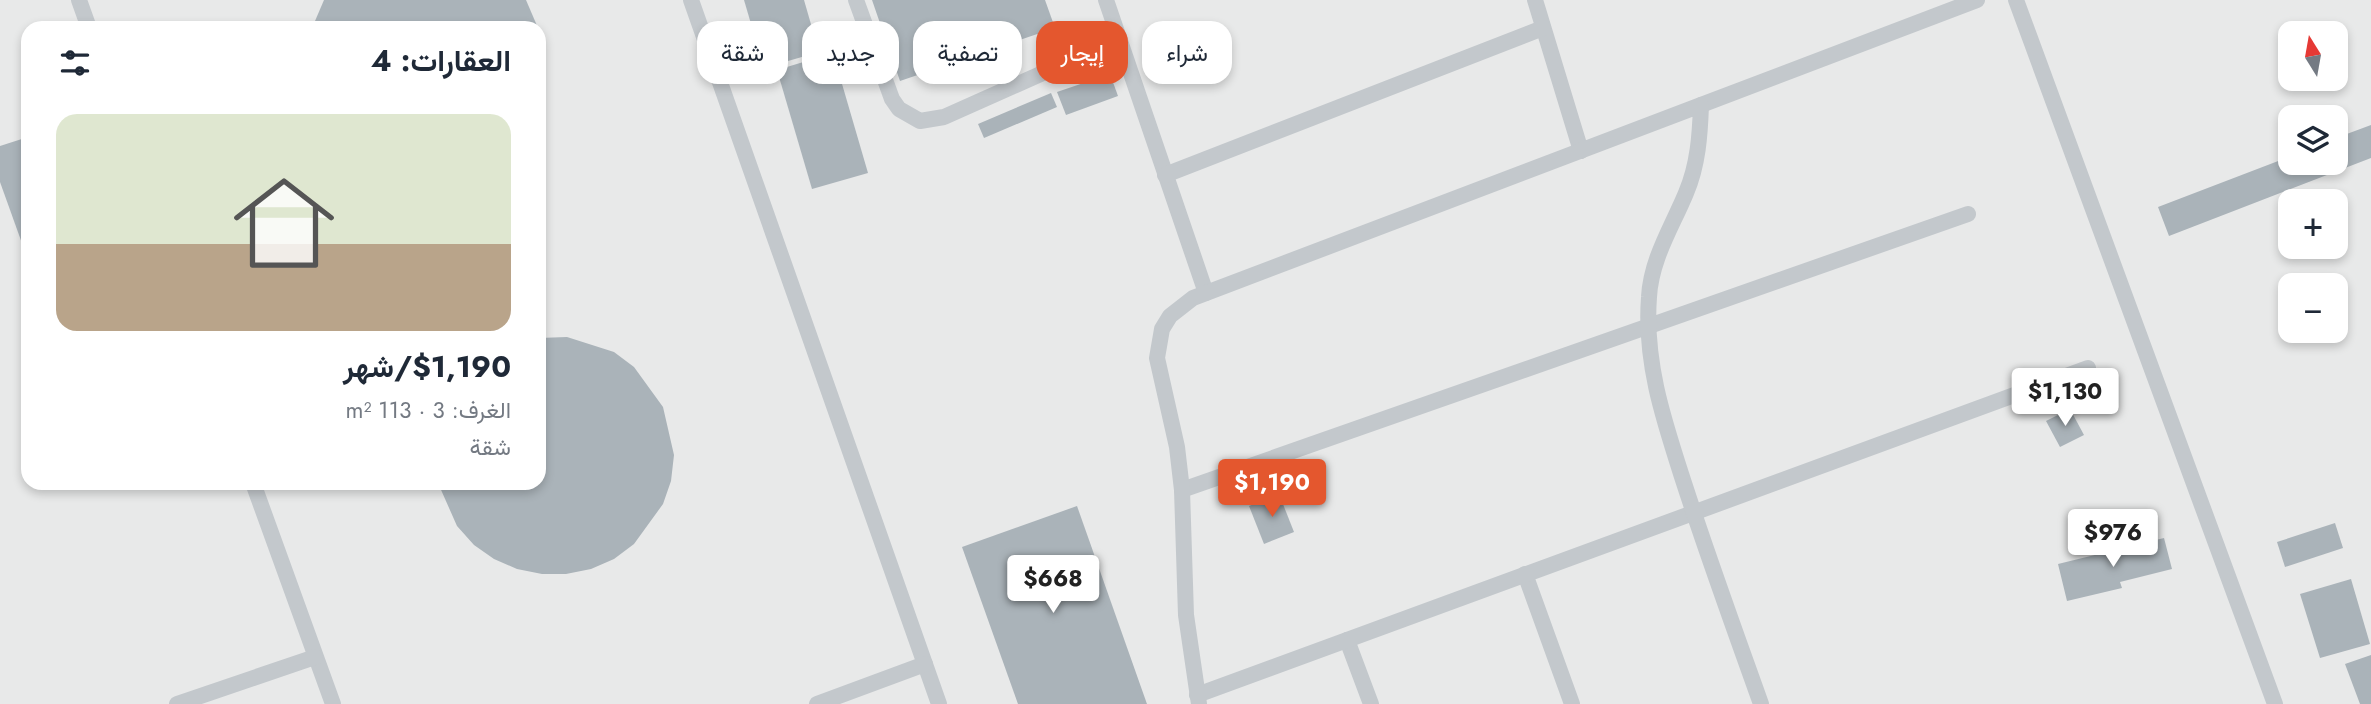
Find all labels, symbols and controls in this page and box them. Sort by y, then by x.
chip: شقة [697,21,788,84]
chip: جديد [802,21,899,84]
chip: تصفية [913,21,1022,84]
chip: إيجار [1036,21,1128,84]
chip: شراء [1142,21,1232,84]
north arrow [2278,21,2348,91]
map controls [2278,21,2348,343]
text: العقارات: 4 [371,39,511,82]
icon: filters [56,44,94,82]
button: layers [2278,105,2348,175]
icon: home [221,160,347,286]
button: + [2278,189,2348,259]
button: − [2278,273,2348,343]
text: $1,190/شهر [343,345,511,388]
pin: $1,130 [2008,368,2122,428]
text: $1,130 [2028,374,2102,408]
text: الغرف: 3 · 113 m² [345,393,511,427]
text: شقة [469,430,511,464]
pin: $1,190 [1215,460,1329,519]
text: $1,190 [1234,465,1310,499]
pin: $976 [2072,510,2154,569]
text: $976 [2084,515,2142,549]
pin: $668 [1012,556,1094,615]
text: $668 [1023,561,1083,595]

